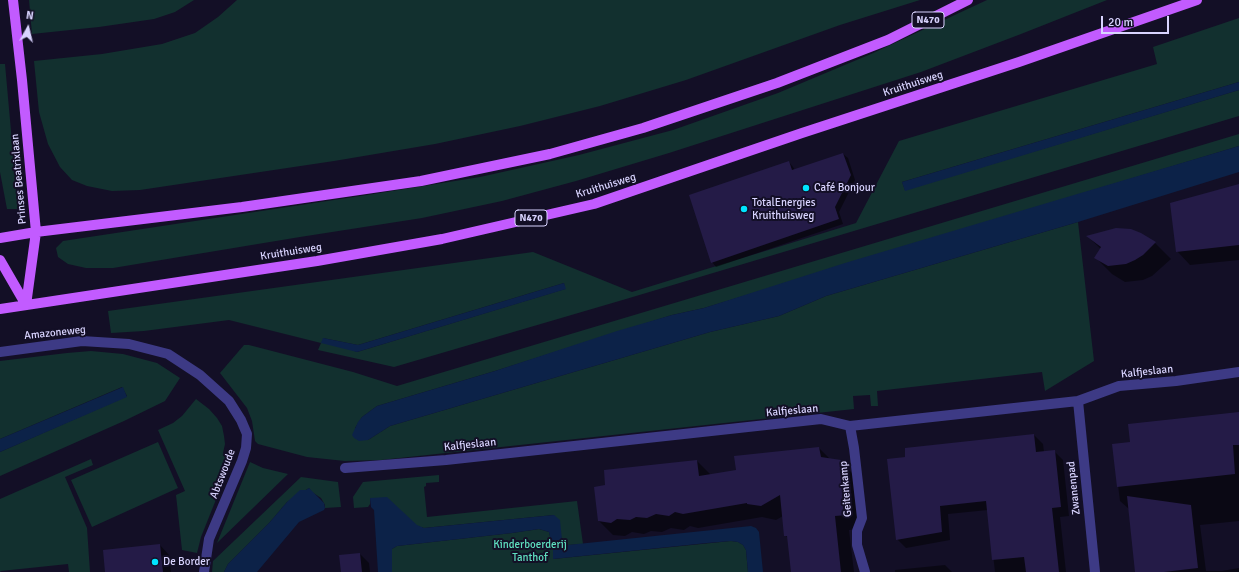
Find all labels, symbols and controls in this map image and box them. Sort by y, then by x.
north arrow [8,8,48,48]
scale bar [1103,8,1171,34]
text: N [25,9,34,23]
road number: N470 [912,12,944,28]
text: 20 m [1108,15,1133,30]
street label: Kruithuisweg [881,68,945,100]
street label: Prinses Beatrixlaan [8,133,30,225]
street label: Kruithuisweg [574,171,638,201]
place label: Café Bonjour [814,181,875,195]
marker: Café Bonjour [801,183,811,193]
place label: TotalEnergies Kruithuisweg [752,196,816,222]
marker: TotalEnergies Kruithuisweg [739,204,749,214]
road number: N470 [515,210,547,226]
street label: Kruithuisweg [259,241,323,263]
street label: Amazoneweg [23,323,87,343]
street label: Kalfjeslaan [1120,363,1174,381]
street label: Kalfjeslaan [765,402,819,420]
street label: Kalfjeslaan [443,436,497,454]
street label: Abtswoude [208,447,238,501]
street label: Geitenkamp [837,460,855,518]
street label: Zwanenpad [1065,460,1083,516]
park label: Kinderboerderij Tanthof [493,538,567,564]
place label: De Border [163,555,210,569]
marker: De Border [150,557,160,567]

